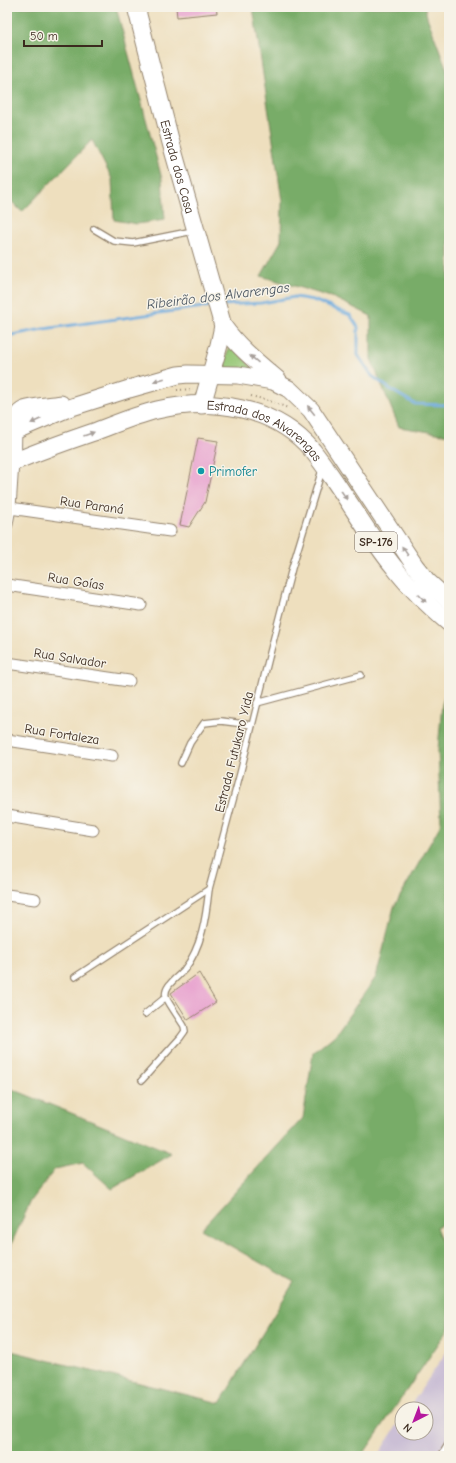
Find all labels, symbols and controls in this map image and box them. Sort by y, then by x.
scale bar [24,22,102,48]
text: 50 m [30,29,58,43]
street label: Estrada dos Casa [158,118,198,215]
water label: Ribeirão dos Alvarengas [146,279,290,313]
one-way arrow [248,355,259,364]
one-way arrow [153,377,165,383]
street label: Estrada dos Alvarengas [206,397,325,464]
one-way arrow [307,405,316,416]
one-way arrow [30,419,42,425]
one-way arrow [83,430,95,436]
place label: Primofer [209,464,258,479]
marker: Primofer [196,466,206,476]
one-way arrow [340,490,348,500]
street label: Rua Paraná [59,493,125,517]
road number: SP-176 [355,532,397,552]
one-way arrow [401,546,409,556]
street label: Rua Goías [47,569,105,593]
one-way arrow [417,593,427,603]
street label: Rua Salvador [33,645,108,671]
street label: Estrada Futukaro Yida [212,690,256,814]
street label: Rua Fortaleza [23,721,101,747]
north arrow [394,1401,434,1441]
text: N [401,1421,415,1435]

